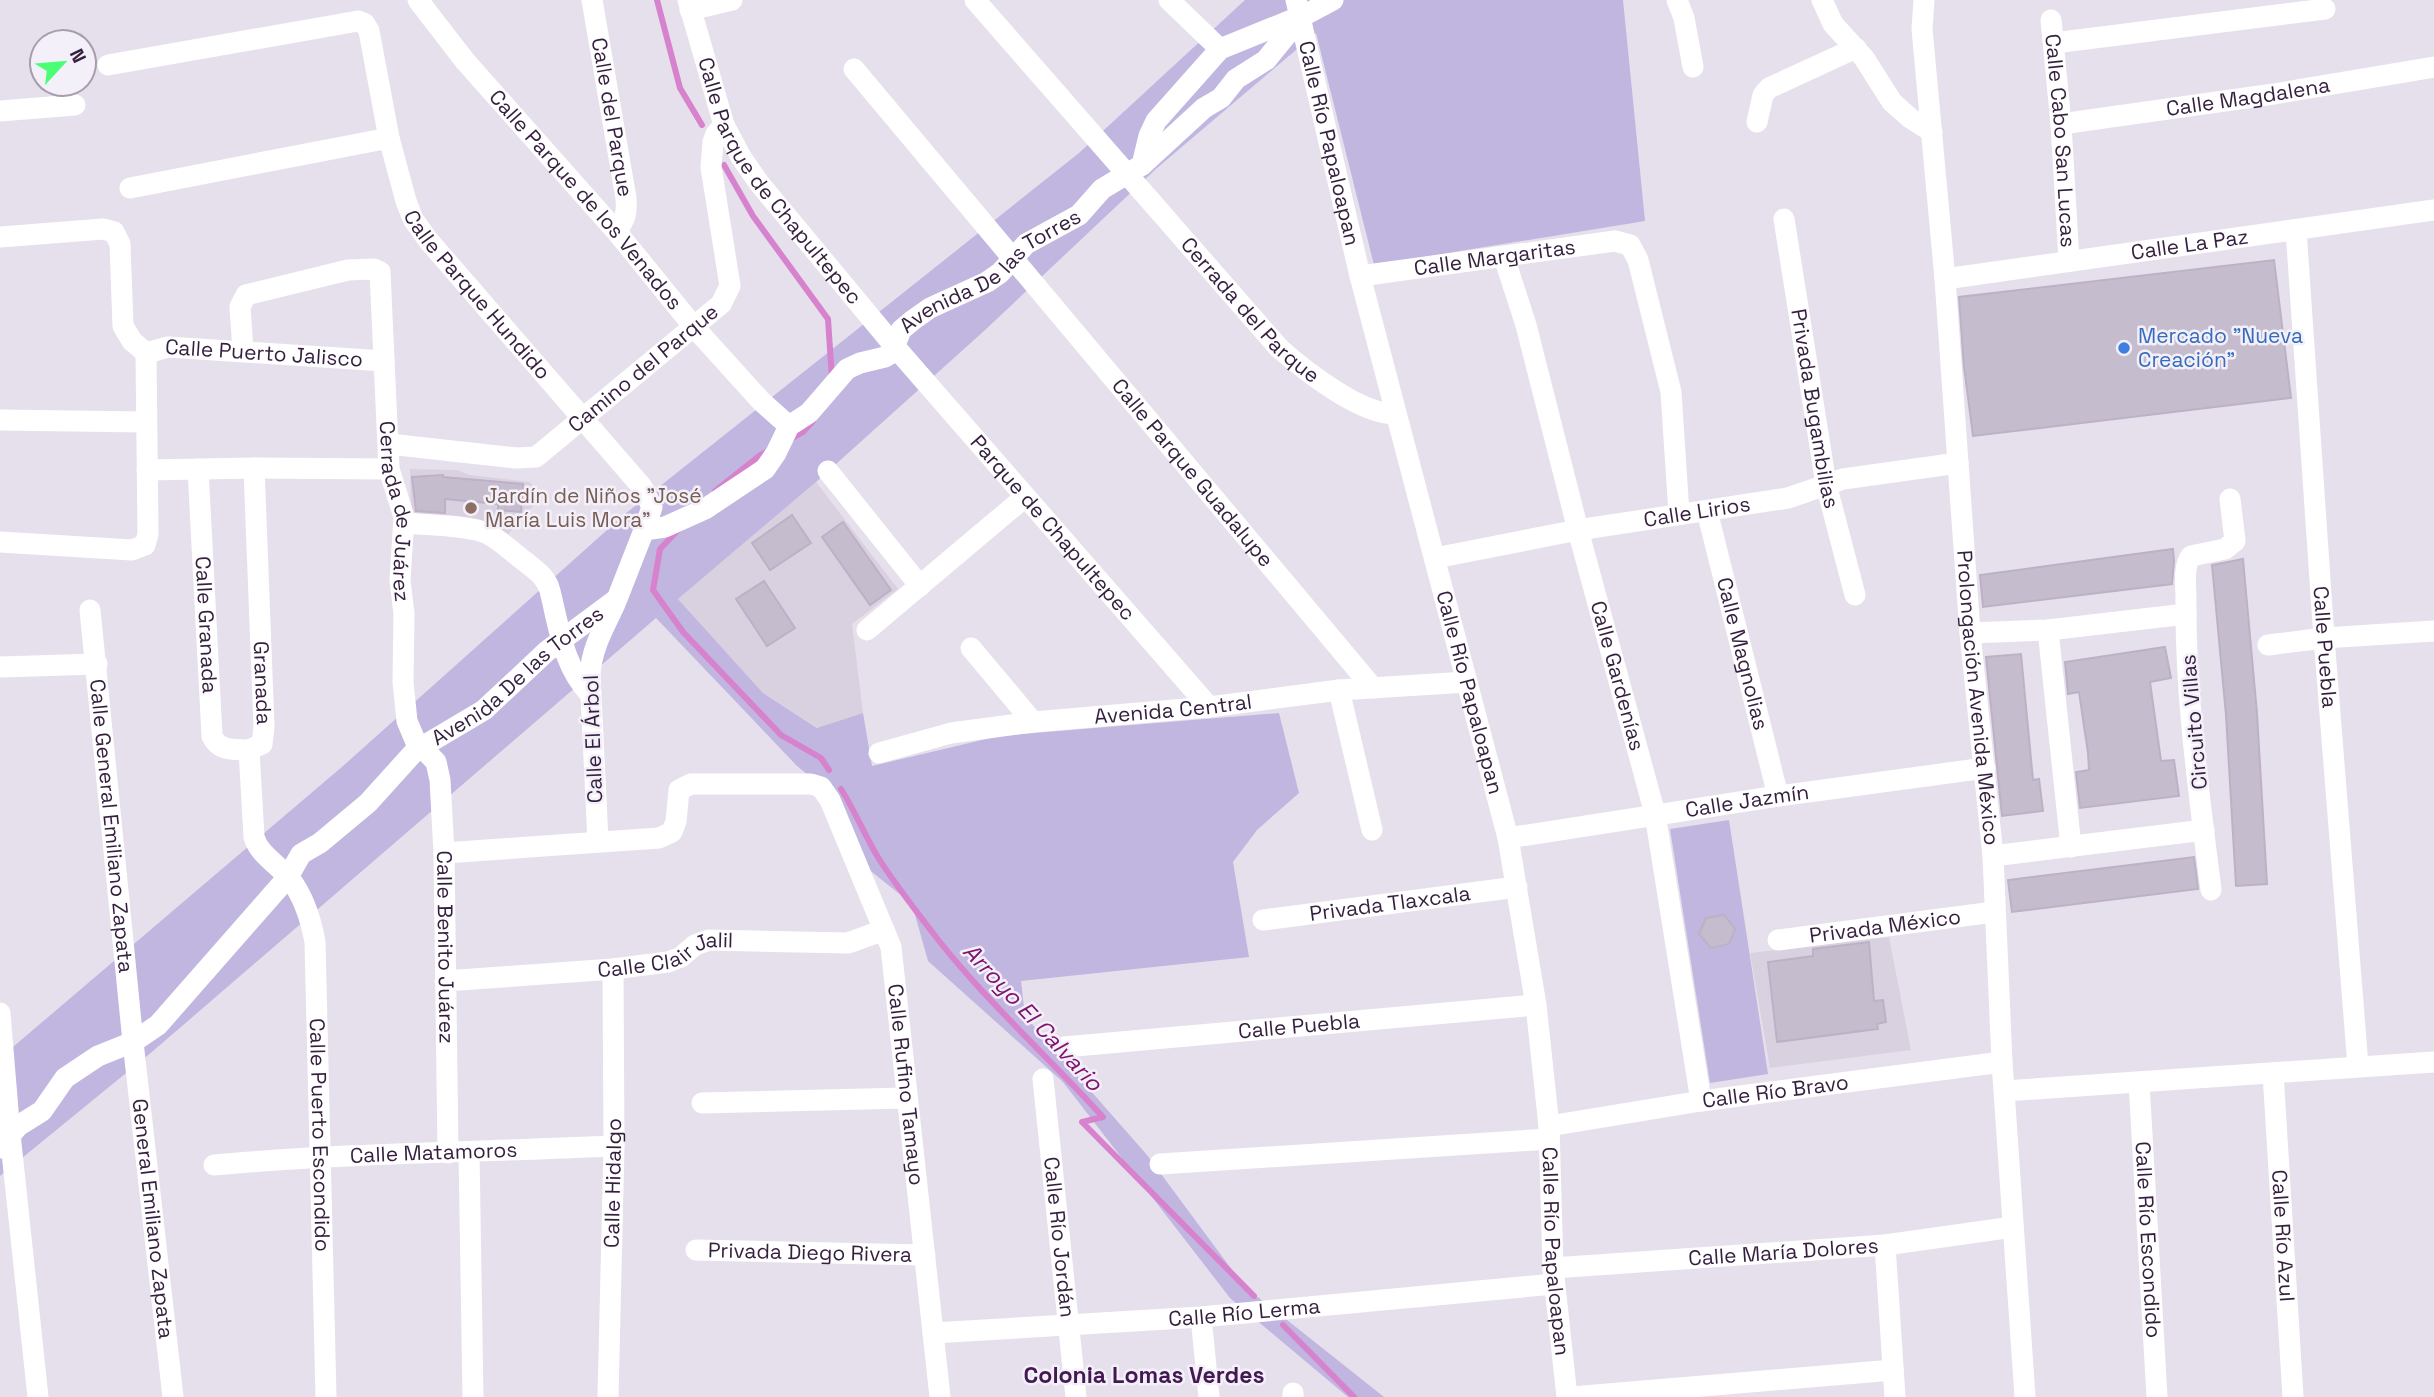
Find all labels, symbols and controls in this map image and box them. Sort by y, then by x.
north arrow [28,28,98,98]
street label: Calle Cabo San Lucas [2039,32,2082,248]
street label: Calle del Parque [586,36,640,199]
street label: Calle Río Papaloapan [1293,38,1366,248]
text: N [64,45,92,67]
street label: Calle Parque de Chapultepec [692,54,868,310]
street label: Calle Magdalena [2164,71,2332,122]
street label: Calle Parque de los Venados [484,84,689,315]
street label: Avenida De las Torres [894,203,1085,339]
street label: Calle Parque Hundido [398,206,557,385]
street label: Calle La Paz [2129,222,2250,266]
street label: Cerrada del Parque [1175,231,1325,389]
street label: Calle Margaritas [1412,233,1577,281]
street label: Camino del Parque [562,298,724,438]
street label: Privada Bugambilias [1785,307,1846,511]
place label: Mercado "Nueva Creación" [2138,322,2303,373]
street label: Calle Puerto Jalisco [164,333,364,373]
marker: Mercado "Nueva Creación" [2116,340,2132,356]
street label: Calle Parque Guadalupe [1106,373,1280,572]
street label: Cerrada de Juárez [374,420,418,603]
street label: Parque de Chapultepec [965,429,1142,626]
place label: Jardín de Niños "José María Luis Mora" [485,482,702,533]
street label: Calle Lirios [1642,490,1752,533]
marker: Jardín de Niños "José María Luis Mora" [463,500,479,516]
street label: Prolongación Avenida México [1951,549,2006,846]
street label: Calle Granada [190,555,224,694]
street label: Calle Magnolias [1711,574,1775,733]
street label: Calle Puebla [2307,585,2344,709]
street label: Calle Río Papaloapan [1430,588,1510,797]
street label: Calle Gardenías [1585,598,1651,754]
street label: Avenida De las Torres [426,600,609,751]
street label: Granada [248,640,278,725]
street label: Circuito Villas [2174,653,2213,791]
street label: Calle El Árbol [577,674,608,804]
street label: Calle General Emiliano Zapata [84,678,140,974]
street label: Avenida Central [1093,688,1253,730]
street label: Calle Jazmín [1683,778,1811,823]
street label: Calle Benito Juárez [431,850,461,1044]
street label: Privada Tlaxcala [1308,879,1472,927]
street label: Privada México [1808,902,1962,949]
street label: Calle Clair Jalil [596,926,733,983]
water label: Arroyo El Calvario [957,937,1110,1098]
street label: Calle Rufino Tamayo [882,982,931,1187]
street label: Calle Puebla [1237,1007,1361,1044]
street label: Calle Puerto Escondido [304,1018,336,1252]
street label: Calle Río Bravo [1700,1068,1850,1114]
street label: General Emiliano Zapata [126,1097,180,1340]
street label: Calle Hidalgo [598,1118,627,1248]
street label: Calle Matamoros [349,1136,518,1169]
street label: Calle Río Escondido [2129,1141,2168,1339]
street label: Calle Río Papaloapan [1537,1146,1576,1357]
street label: Calle Río Jordán [1038,1155,1082,1319]
street label: Calle Río Azul [2266,1169,2301,1303]
street label: Calle María Dolores [1687,1231,1879,1272]
street label: Privada Diego Rivera [708,1236,912,1268]
street label: Calle Río Lerma [1168,1292,1321,1332]
district label: Colonia Lomas Verdes [1024,1360,1265,1390]

